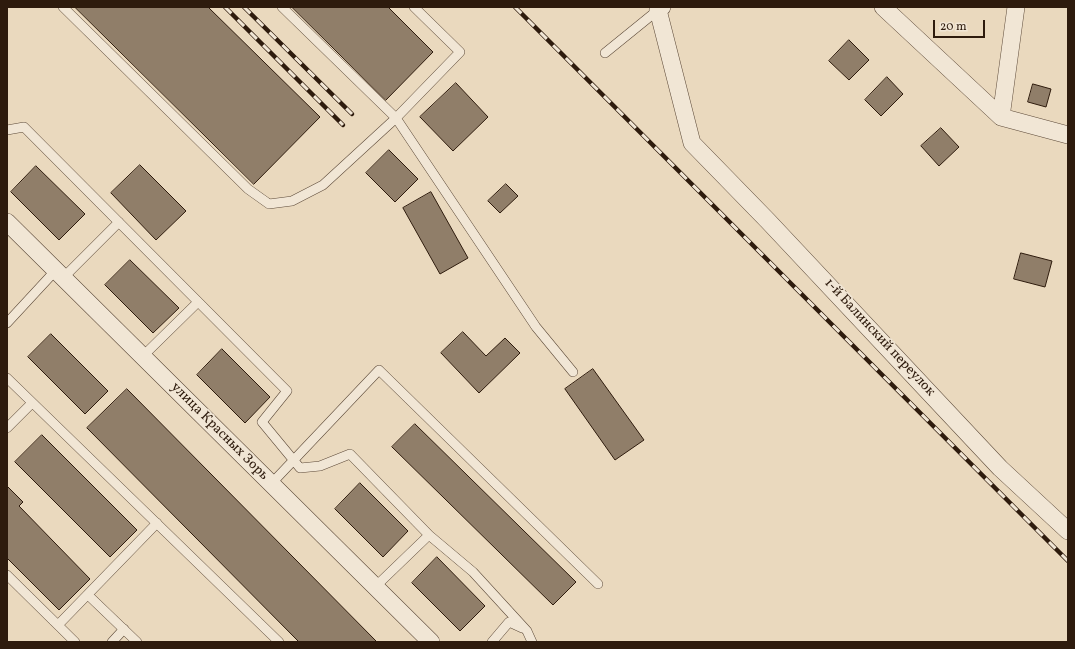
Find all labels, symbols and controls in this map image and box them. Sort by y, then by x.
scale bar [935,12,987,38]
text: 20 m [940,19,967,35]
street label: 1-й Балинский переулок [820,276,938,400]
street label: улица Красных Зорь [167,380,271,484]

